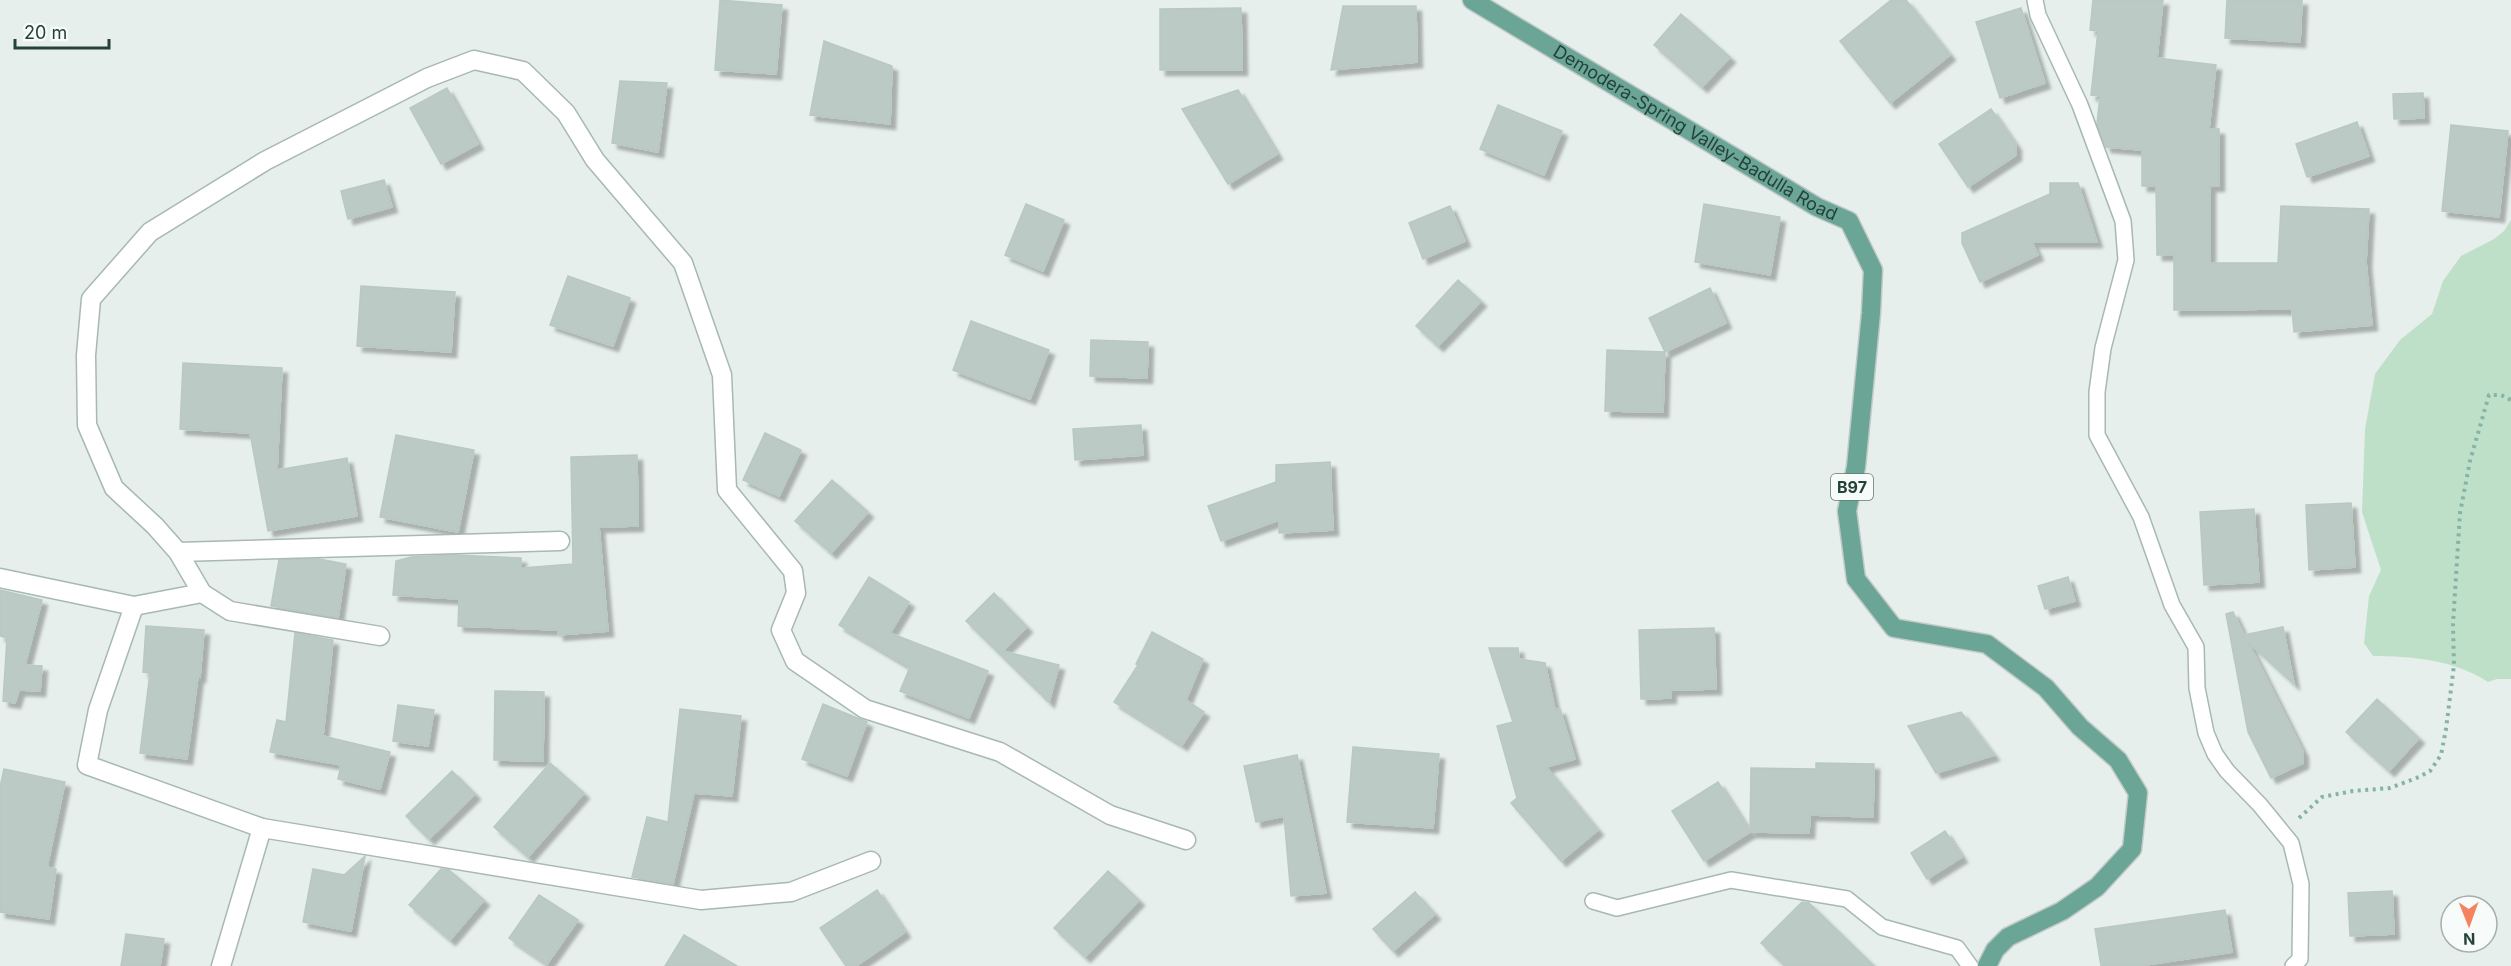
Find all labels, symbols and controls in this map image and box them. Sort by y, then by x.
scale bar [15,12,110,50]
text: 20 m [24,22,67,43]
street label: Demodera-Spring Valley-Badulla Road [1550,40,1841,225]
road number: B97 [1831,474,1873,500]
north arrow [2439,894,2499,954]
text: N [2463,929,2476,949]

